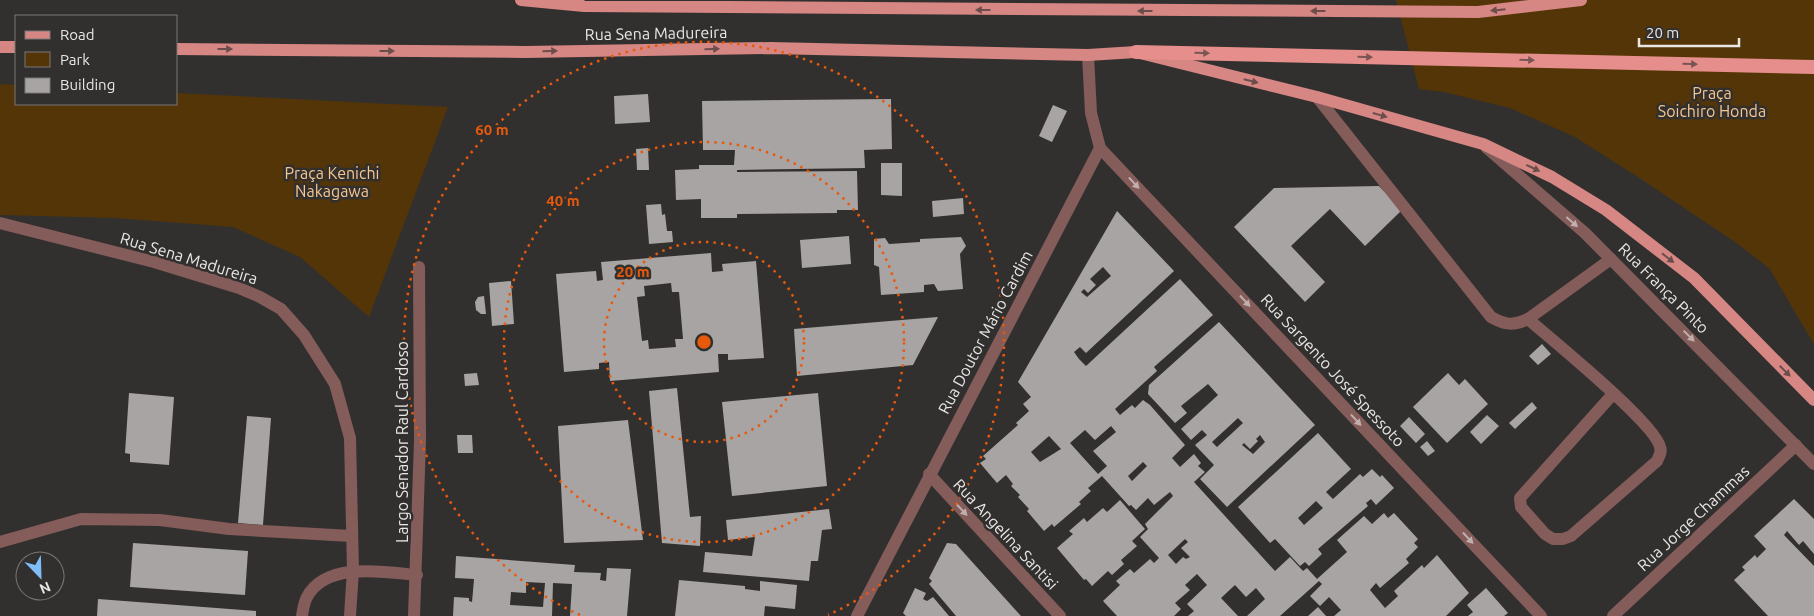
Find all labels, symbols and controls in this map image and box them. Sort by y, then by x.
one-way arrow [975,5,991,13]
one-way arrow [1490,6,1506,14]
one-way arrow [1137,7,1153,15]
one-way arrow [1310,7,1326,15]
legend [15,15,178,105]
scale bar [1639,15,1739,47]
street label: Rua Sena Madureira [584,23,728,43]
text: 20 m [1646,24,1679,41]
text: Road [60,26,95,43]
one-way arrow [705,44,721,52]
one-way arrow [217,45,233,53]
one-way arrow [380,47,396,55]
one-way arrow [542,47,558,55]
one-way arrow [1195,49,1211,57]
text: Park [60,51,90,68]
one-way arrow [1357,53,1373,61]
one-way arrow [1520,56,1536,64]
one-way arrow [1682,60,1698,68]
text: Building [60,76,115,93]
one-way arrow [1244,77,1259,85]
park label: Praça Soichiro Honda [1658,84,1766,120]
one-way arrow [1373,112,1388,120]
text: 60 m [475,121,509,138]
park label: Praça Kenichi Nakagawa [285,164,379,200]
one-way arrow [1526,165,1540,173]
one-way arrow [1128,177,1140,189]
text: 40 m [546,192,580,209]
one-way arrow [1566,217,1579,228]
street label: Rua Sena Madureira [118,229,260,287]
street label: Rua França Pinto [1615,239,1713,337]
street label: Rua Doutor Mário Cardim [934,247,1036,417]
one-way arrow [1661,253,1674,264]
text: 20 m [616,263,650,280]
street label: Rua Sargento José Spessoto [1257,290,1409,450]
one-way arrow [1239,295,1251,307]
one-way arrow [1682,330,1694,342]
centre of rings [695,333,713,351]
street label: Largo Senador Raul Cardoso [393,341,411,543]
one-way arrow [1779,364,1791,376]
one-way arrow [1350,413,1362,425]
street label: Rua Jorge Chammas [1634,462,1753,574]
street label: Rua Angelina Santisi [950,475,1062,593]
one-way arrow [956,504,968,516]
one-way arrow [1462,532,1474,544]
north arrow [15,551,65,601]
text: N [37,579,53,597]

